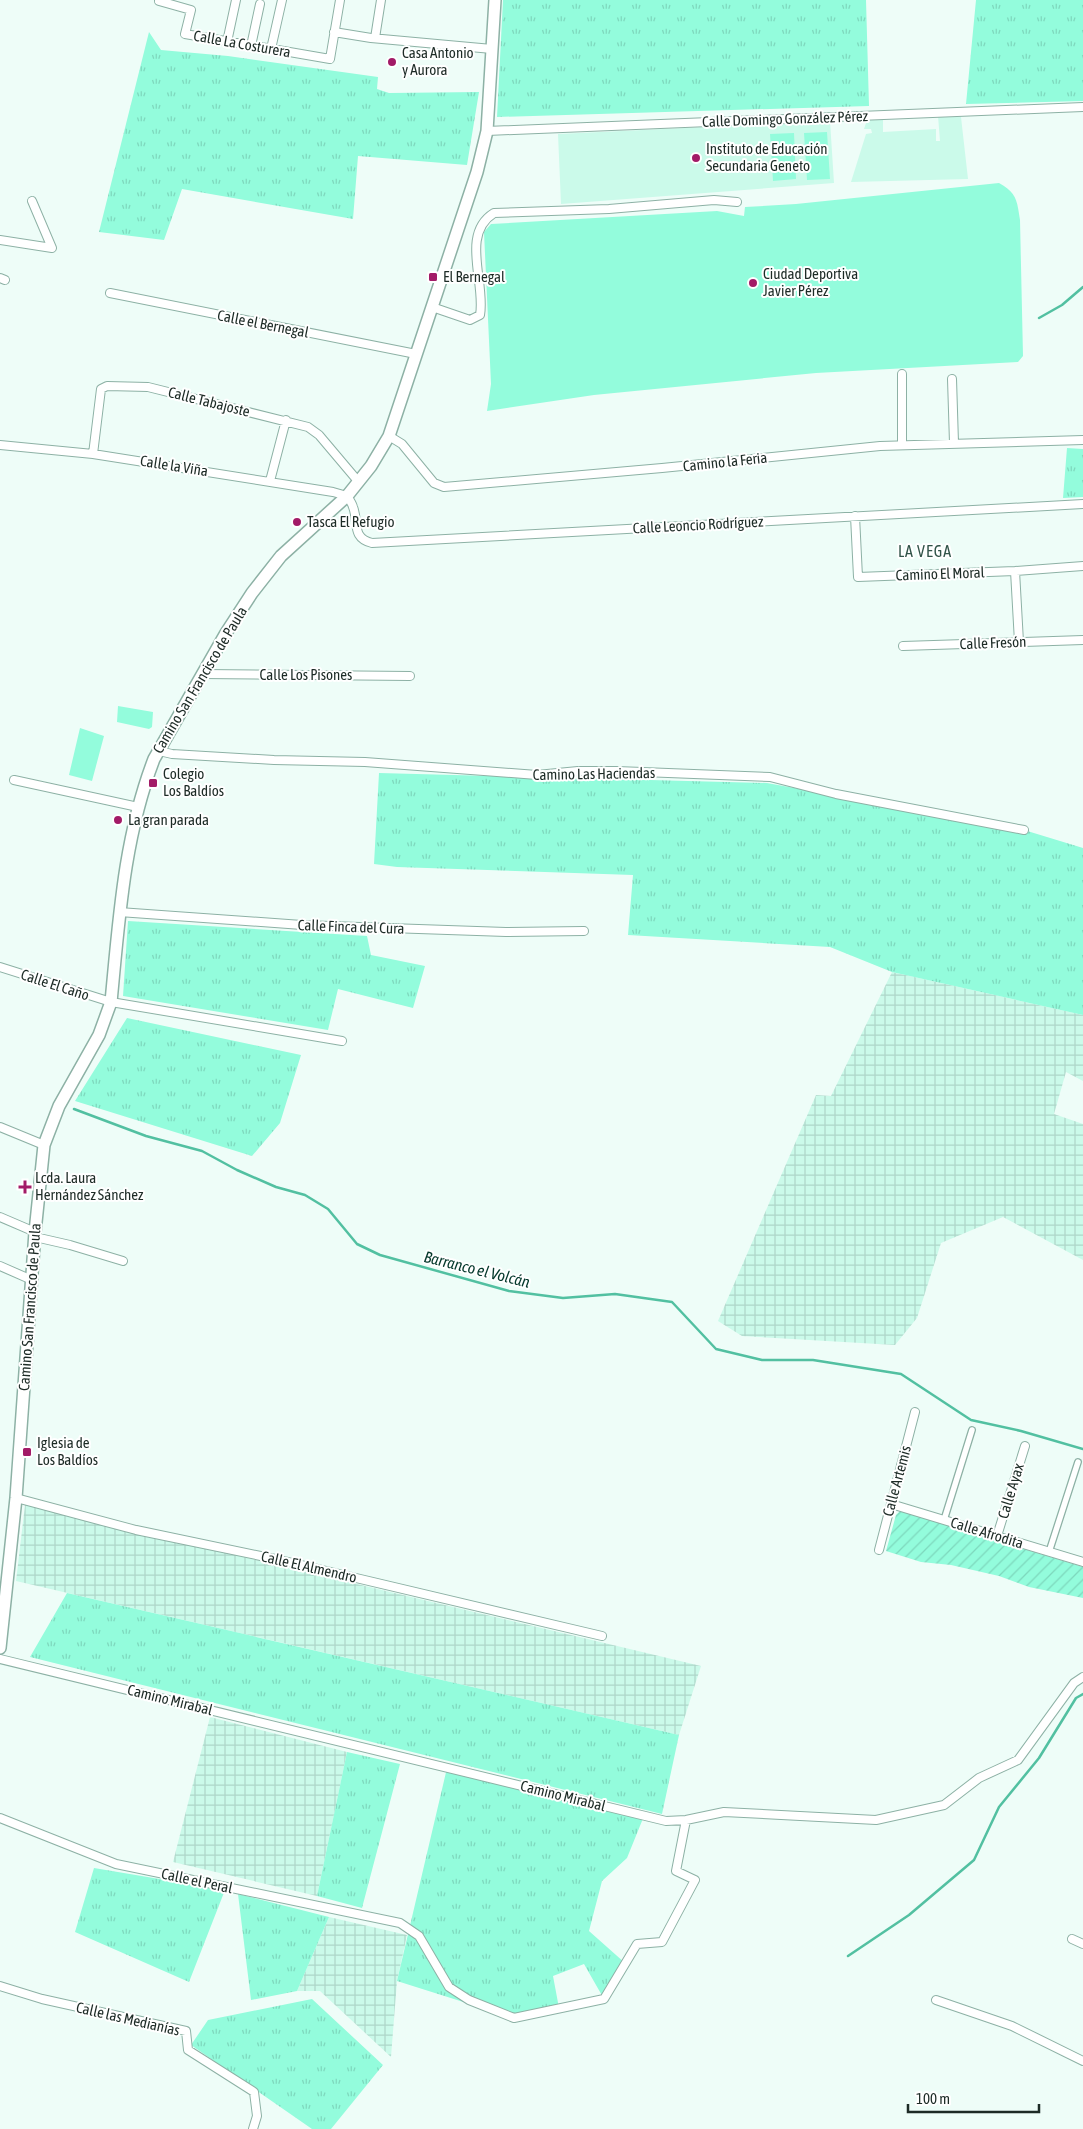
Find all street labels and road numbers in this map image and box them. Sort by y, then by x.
street label: Calle La Costurera [192,27,292,60]
street label: Calle Domingo González Pérez [702,107,869,130]
street label: Calle el Bernegal [216,306,310,341]
street label: Calle Tabajoste [166,383,252,420]
street label: Camino la Feria [682,449,768,474]
street label: Calle la Viña [139,452,209,479]
street label: Calle Leoncio Rodríguez [632,513,764,536]
street label: Camino El Moral [895,563,985,584]
street label: Camino San Francisco de Paula [149,603,250,756]
street label: Calle Fresón [959,633,1027,652]
street label: Calle Los Pisones [260,666,352,683]
street label: Camino Las Haciendas [533,764,655,783]
street label: Calle Finca del Cura [297,916,405,937]
street label: Calle El Caño [19,965,91,1004]
street label: Camino San Francisco de Paula [15,1222,44,1391]
street label: Calle Artemis [879,1444,914,1518]
street label: Calle Ayax [994,1461,1027,1521]
street label: Calle Afrodita [949,1513,1026,1552]
street label: Calle El Almendro [260,1547,359,1586]
street label: Camino Mirabal [126,1681,214,1718]
street label: Camino Mirabal [519,1777,607,1814]
street label: Calle el Peral [160,1865,234,1896]
street label: Calle las Medianías [75,1998,182,2039]

